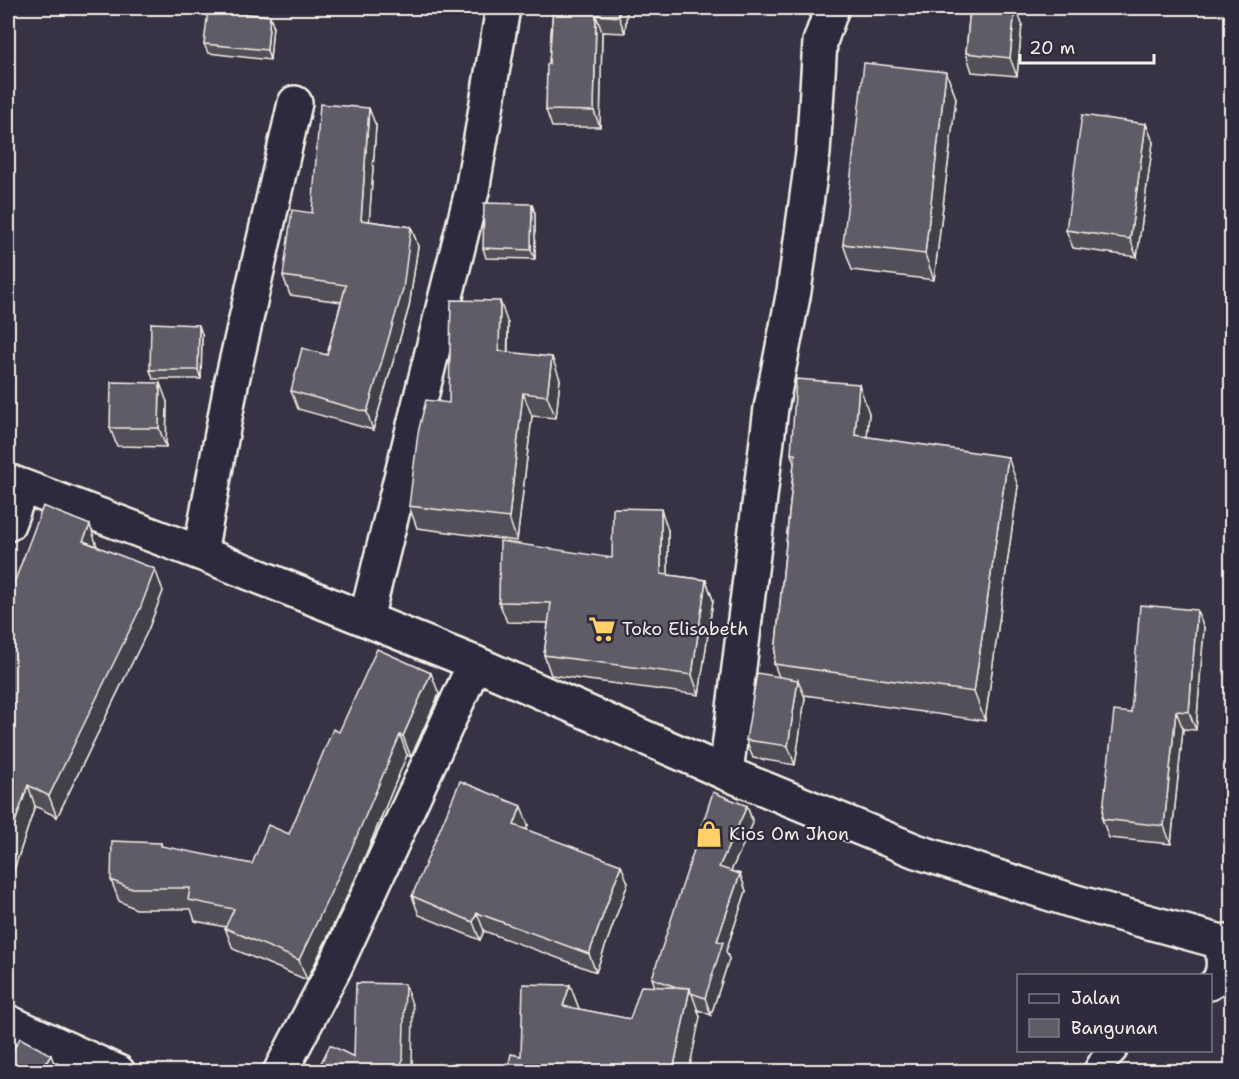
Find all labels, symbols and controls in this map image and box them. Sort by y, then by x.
scale bar [1020,27,1154,65]
text: 20 m [1029,36,1075,60]
supermarket icon: Toko Elisabeth [587,614,617,644]
place label: Toko Elisabeth [622,617,748,641]
shop icon: Kios Om Jhon [694,819,724,849]
place label: Kios Om Jhon [729,822,849,846]
legend [1017,974,1212,1052]
text: Jalan [1071,986,1120,1010]
text: Bangunan [1071,1016,1158,1040]

